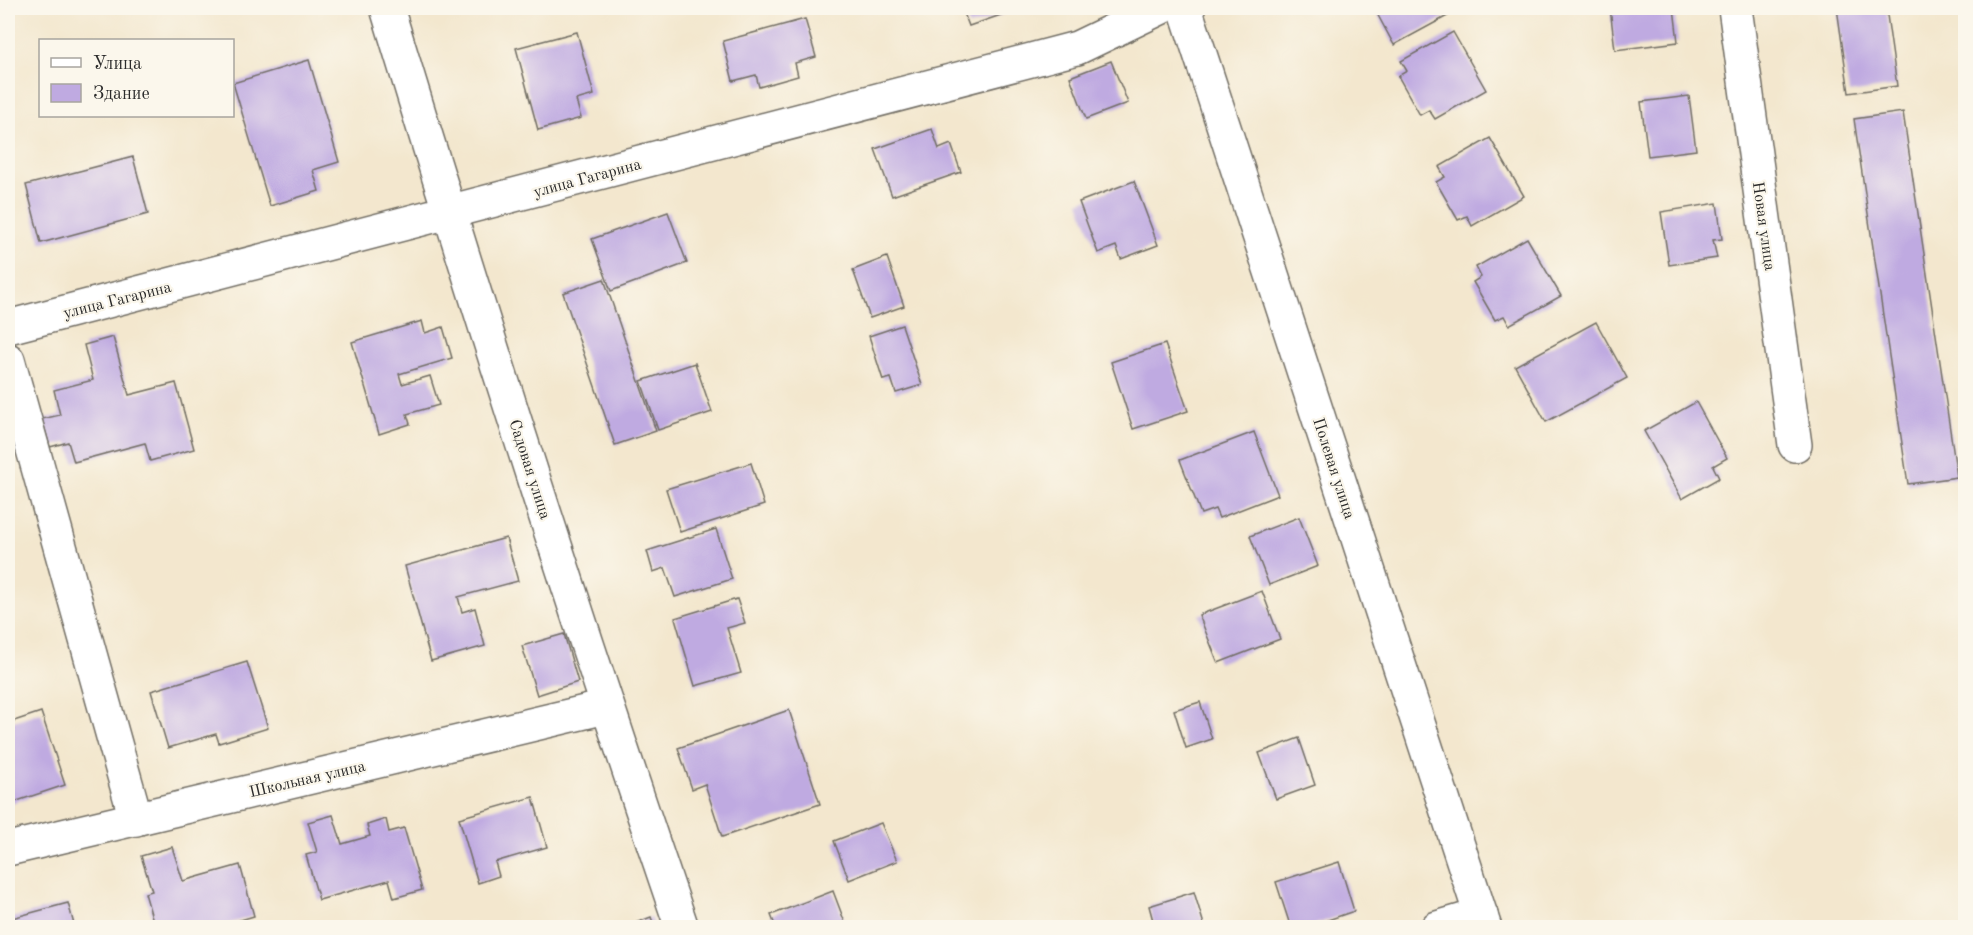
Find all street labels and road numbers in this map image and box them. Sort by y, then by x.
street label: улица Гагарина [532,157,643,201]
street label: Новая улица [1749,181,1777,272]
street label: улица Гагарина [62,280,173,322]
street label: Полевая улица [1309,416,1357,521]
street label: Садовая улица [505,418,553,521]
street label: Школьная улица [248,759,367,801]

